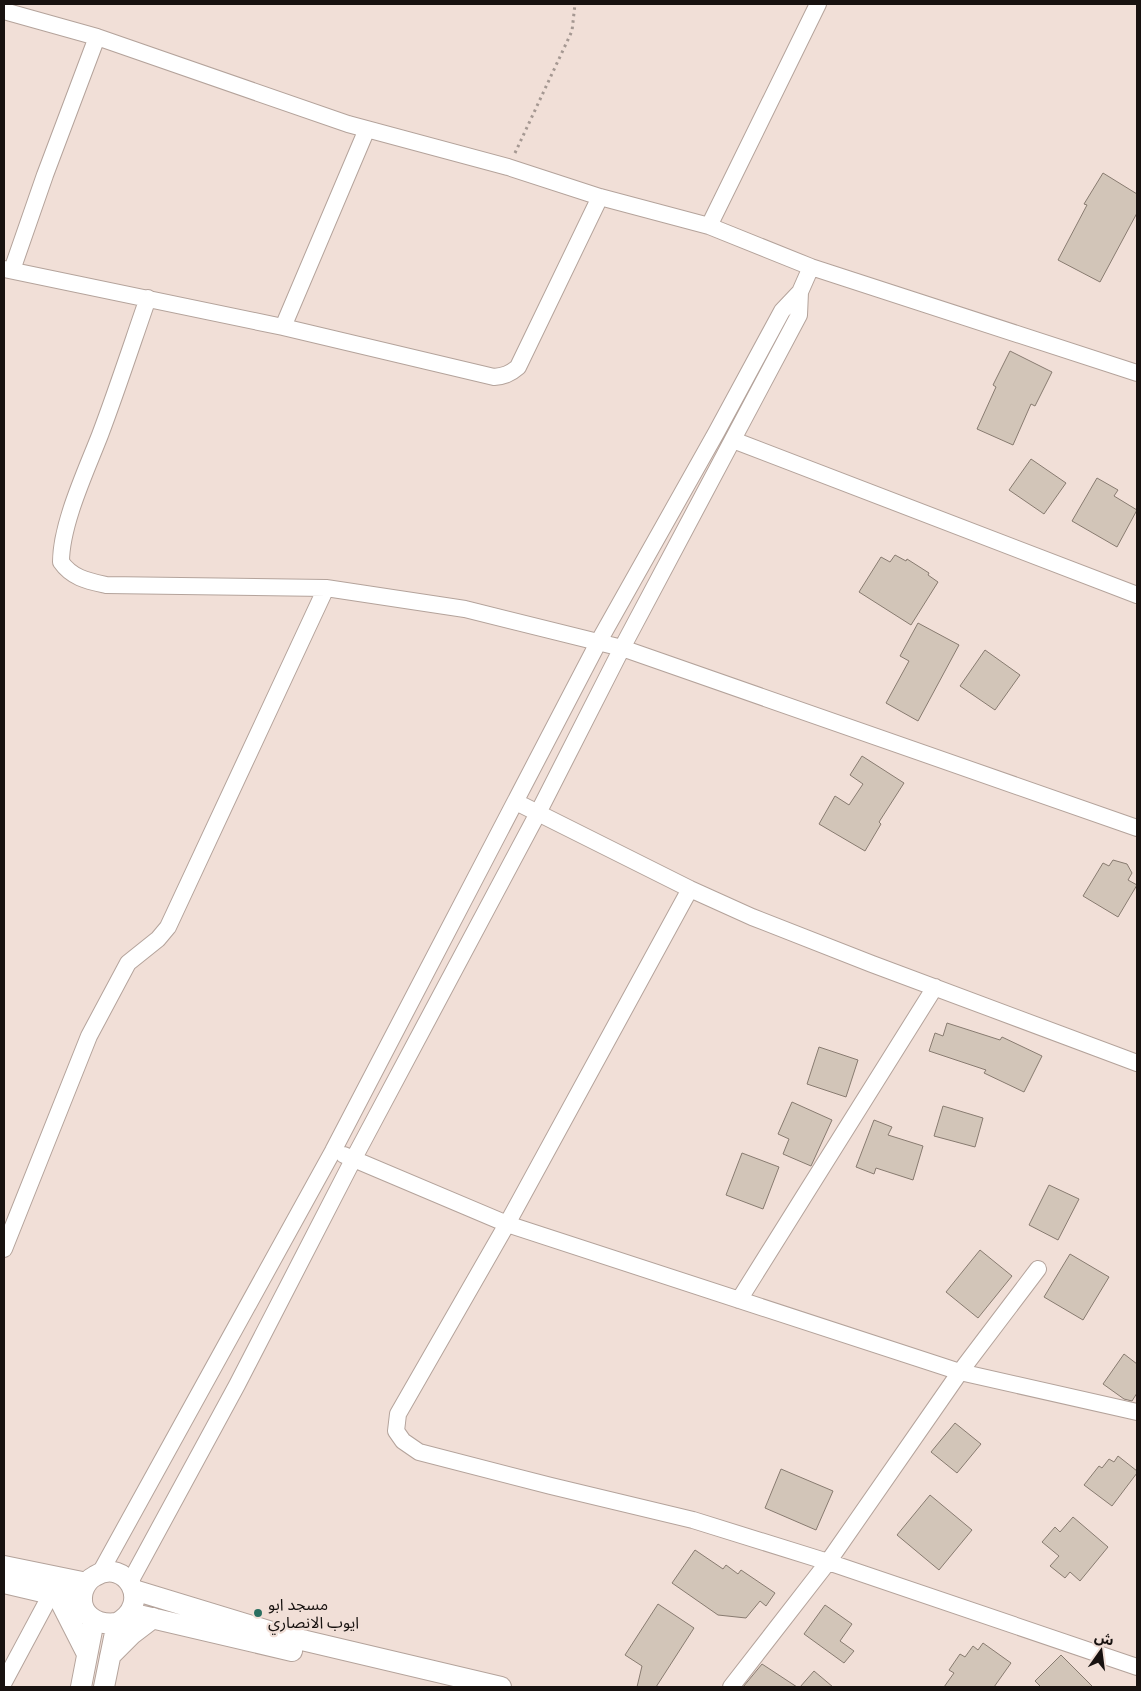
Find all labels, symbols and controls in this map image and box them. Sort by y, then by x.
place label: مسجد ابو ايوب الانصاري [268,1595,359,1634]
marker: مسجد ابو ايوب الانصاري [252,1607,264,1619]
north arrow [1076,1626,1126,1676]
text: ش [1093,1628,1115,1649]

